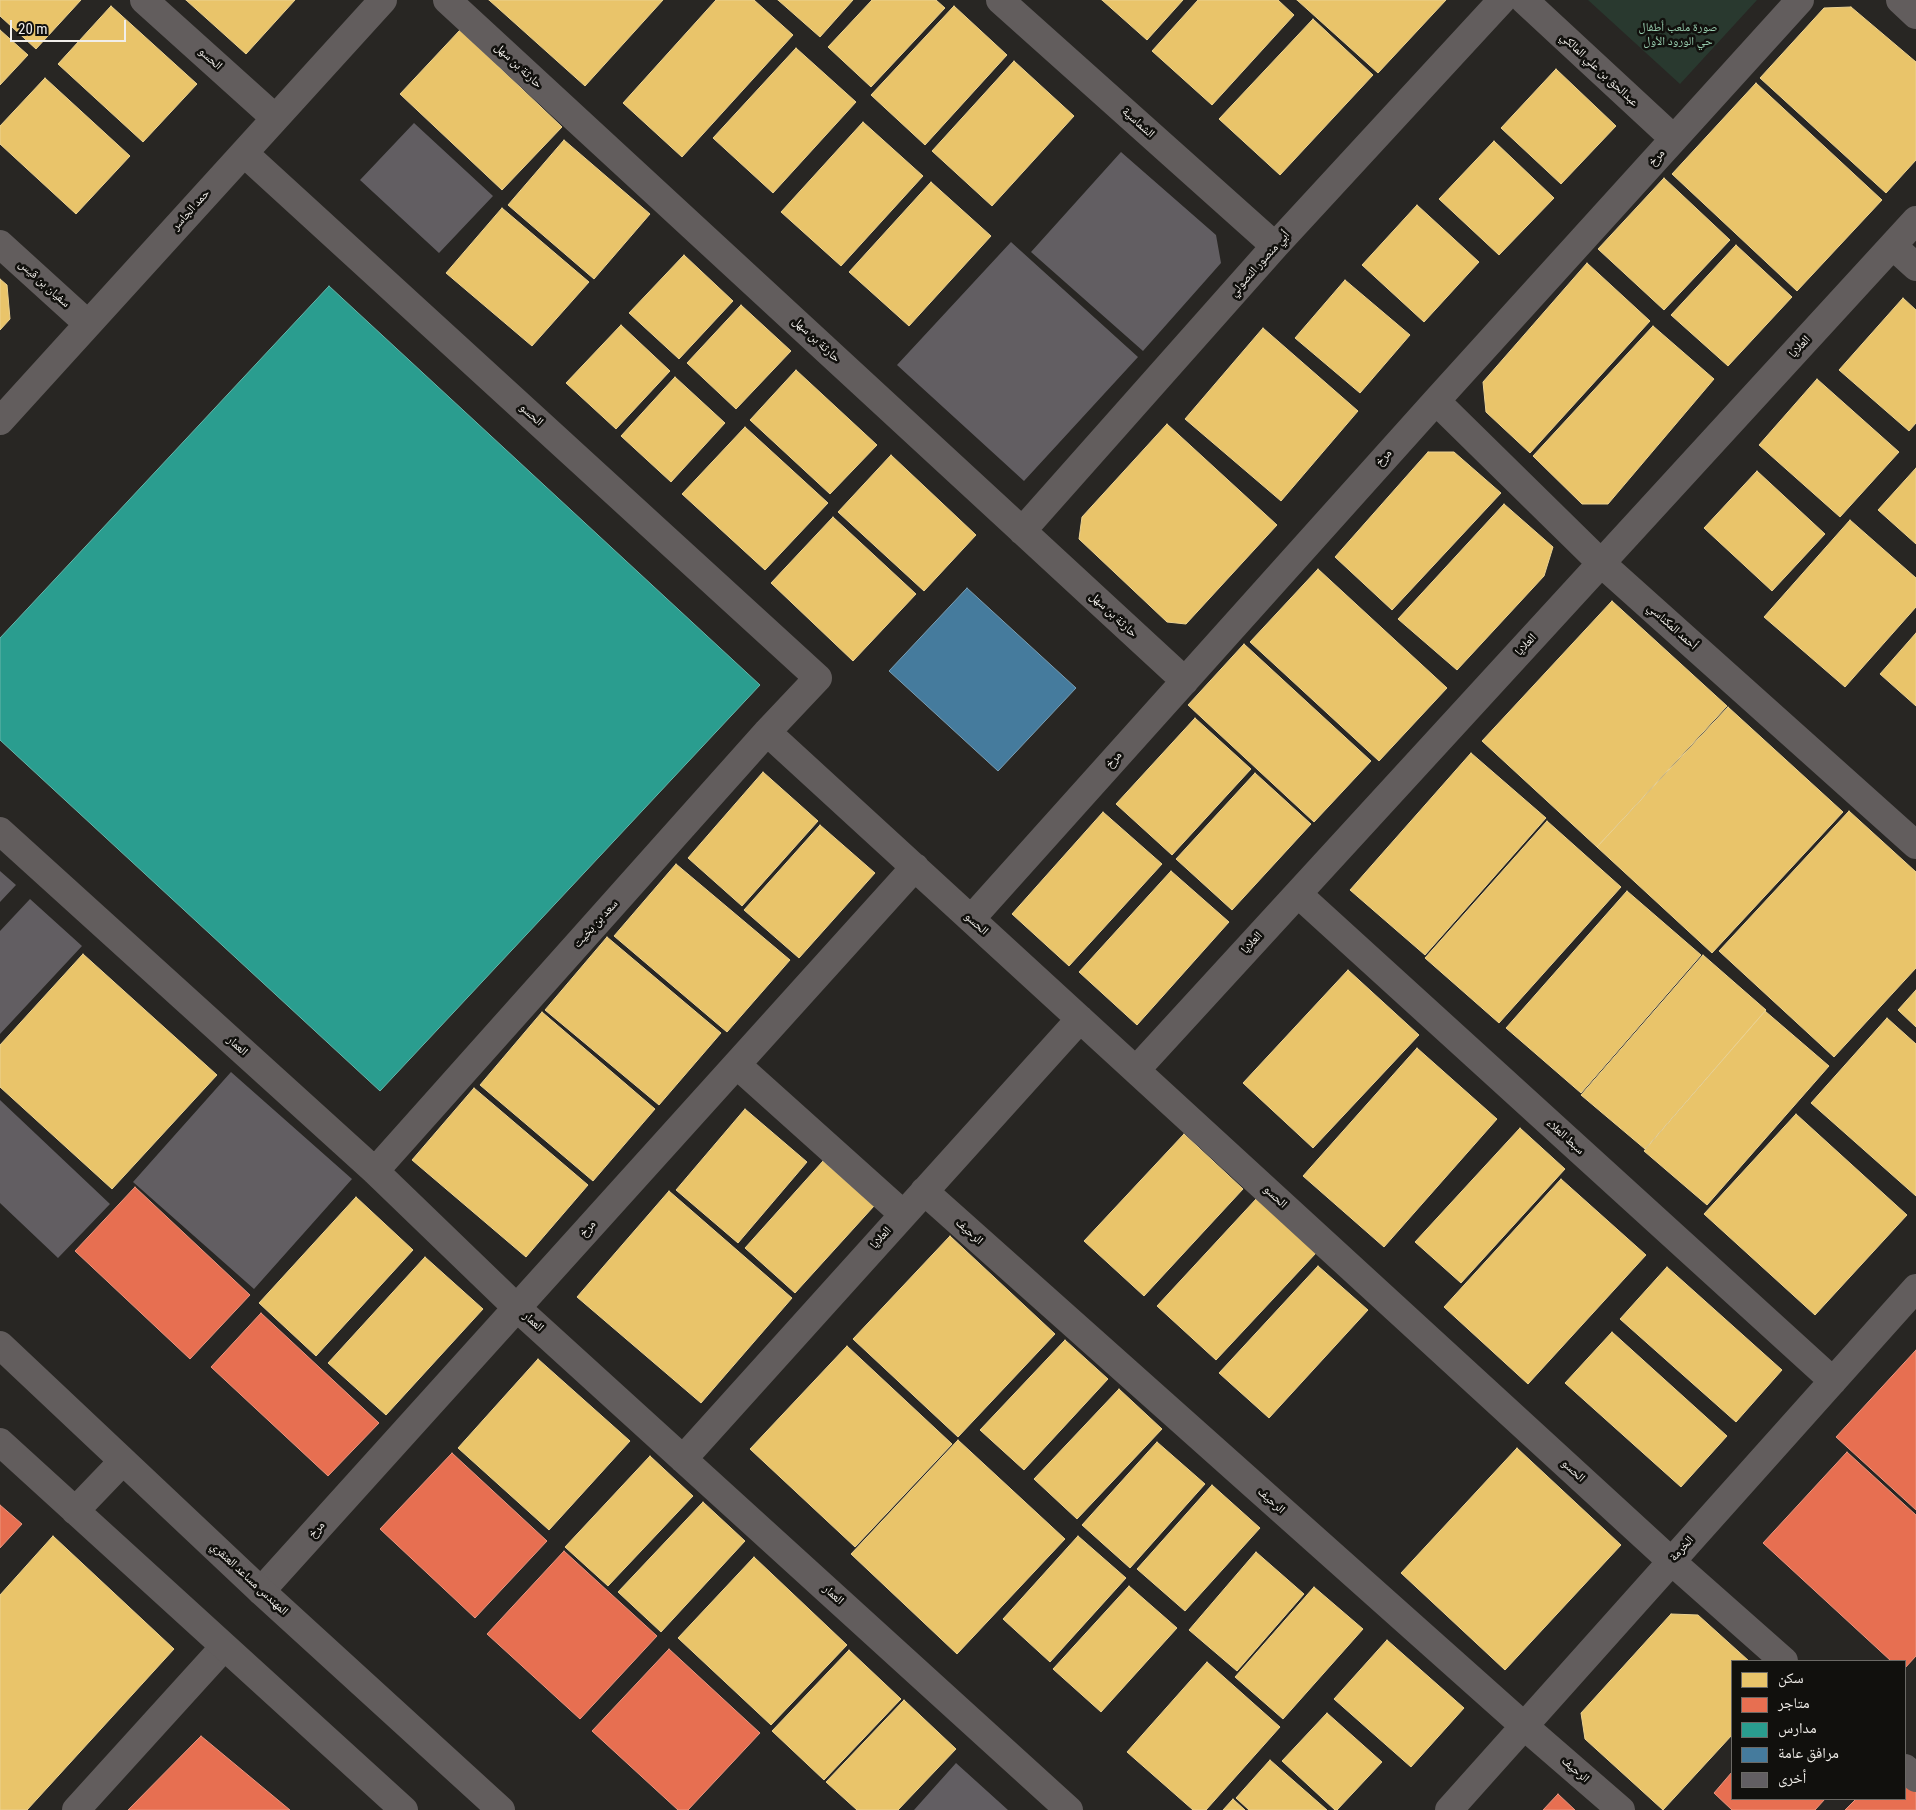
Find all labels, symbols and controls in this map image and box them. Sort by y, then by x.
scale bar [12,10,129,42]
text: 20 m [18,20,48,38]
park label: صورة ملعب أطفال حي الورود الأول [1639,21,1717,49]
street label: عبدالحق بن علي المالكي [1557,30,1641,110]
street label: حارثة بن سهل [491,40,545,92]
street label: الحسو [195,45,225,73]
street label: الشماسية [1119,105,1157,141]
street label: مرخ [1646,147,1668,169]
street label: حمد الجاسر [169,187,213,233]
street label: أبي منصور النصولي [1227,228,1293,300]
street label: سفيان بن قيس [15,257,73,311]
street label: حارثة بن سهل [789,314,843,366]
street label: العلايا [1786,333,1814,361]
street label: الحسو [516,401,546,429]
street label: مرخ [1373,447,1395,469]
street label: حارثة بن سهل [1086,589,1140,641]
street label: أحمد المكناسي [1644,601,1700,653]
street label: العلايا [1512,631,1540,659]
street label: مرخ [1103,749,1125,771]
street label: سعد بن بخيت [571,897,621,951]
street label: الحسو [961,910,991,938]
street label: العلايا [1238,929,1266,957]
street label: العمار [224,1033,250,1059]
street label: سبط العلاء [1543,1116,1587,1158]
street label: الحسو [1260,1183,1290,1211]
street label: الرحيف [952,1216,986,1248]
street label: مرخ [577,1218,599,1240]
street label: العلايا [867,1224,895,1252]
street label: العمار [520,1309,546,1335]
street label: الحسو [1558,1457,1588,1485]
street label: الرحيف [1254,1485,1288,1517]
street label: مرخ [306,1519,328,1541]
street label: الخرمة [1667,1533,1697,1565]
street label: المهندس مساعد العنقري [207,1539,291,1619]
street label: العمار [820,1582,846,1608]
legend [1731,1660,1906,1800]
text: سكن [1778,1669,1804,1687]
text: متاجر [1778,1694,1810,1712]
text: مدارس [1778,1719,1817,1737]
text: مرافق عامة [1778,1744,1839,1762]
street label: الرحيف [1558,1754,1592,1786]
text: أخرى [1778,1769,1806,1787]

